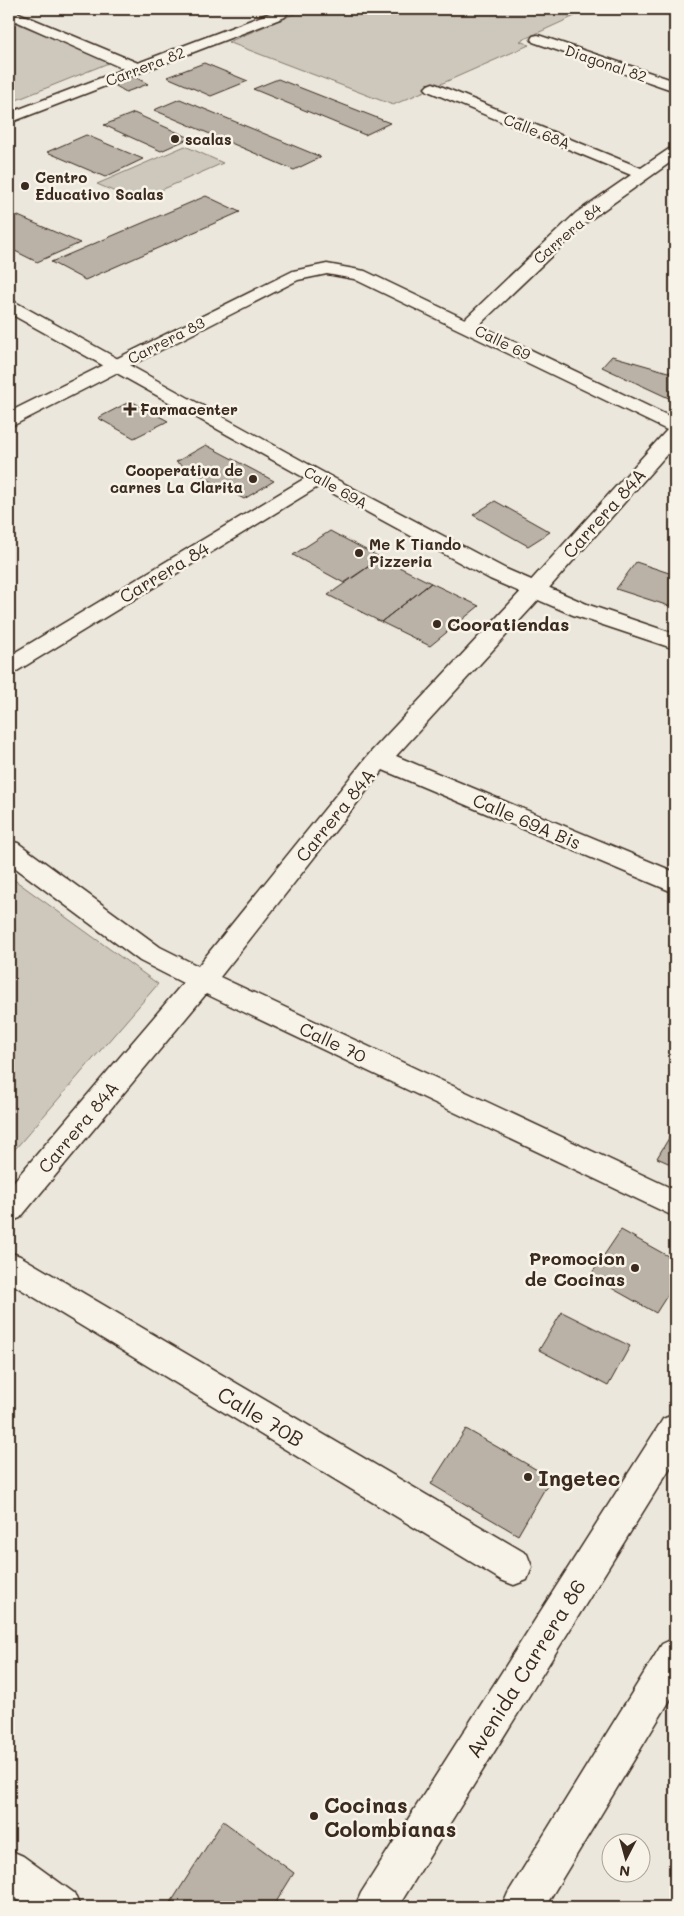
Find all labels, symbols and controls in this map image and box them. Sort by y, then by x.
street label: Diagonal 82 [562,40,650,86]
street label: Carrera 82 [102,42,188,90]
street label: Calle 68A [501,109,573,153]
place label: scalas [185,129,232,149]
marker: scalas [169,133,181,145]
place label: Centro Educativo Scalas [35,167,164,204]
marker: Centro Educativo Scalas [19,180,31,192]
street label: Carrera 84 [529,198,605,268]
street label: Carrera 83 [124,312,208,368]
street label: Calle 69 [472,320,534,364]
place label: Farmacenter [140,399,238,419]
marker: Farmacenter [124,403,136,415]
place label: Cooperativa de carnes La Clarita [110,460,243,497]
street label: Calle 69A [301,461,371,513]
street label: Carrera 84A [557,463,651,563]
marker: Cooperativa de carnes La Clarita [247,473,259,485]
place label: Me K Tiando Pizzeria [369,534,461,571]
street label: Carrera 84 [115,536,214,608]
marker: Me K Tiando Pizzeria [353,547,365,559]
place label: Cooratiendas [447,612,569,636]
marker: Cooratiendas [431,618,443,630]
street label: Carrera 84A [290,763,380,867]
street label: Calle 69A Bis [469,787,585,855]
street label: Calle 70 [296,1016,370,1068]
street label: Carrera 84A [32,1076,124,1178]
place label: Promocion de Cocinas [525,1246,625,1291]
marker: Promocion de Cocinas [629,1262,641,1274]
street label: Calle 70B [213,1380,309,1452]
place label: Ingetec [538,1464,620,1491]
marker: Ingetec [522,1471,534,1483]
street label: Avenida Carrera 86 [459,1574,591,1762]
place label: Cocinas Colombianas [324,1791,456,1842]
marker: Cocinas Colombianas [308,1810,320,1822]
north arrow [602,1834,652,1884]
text: N [618,1861,631,1881]

